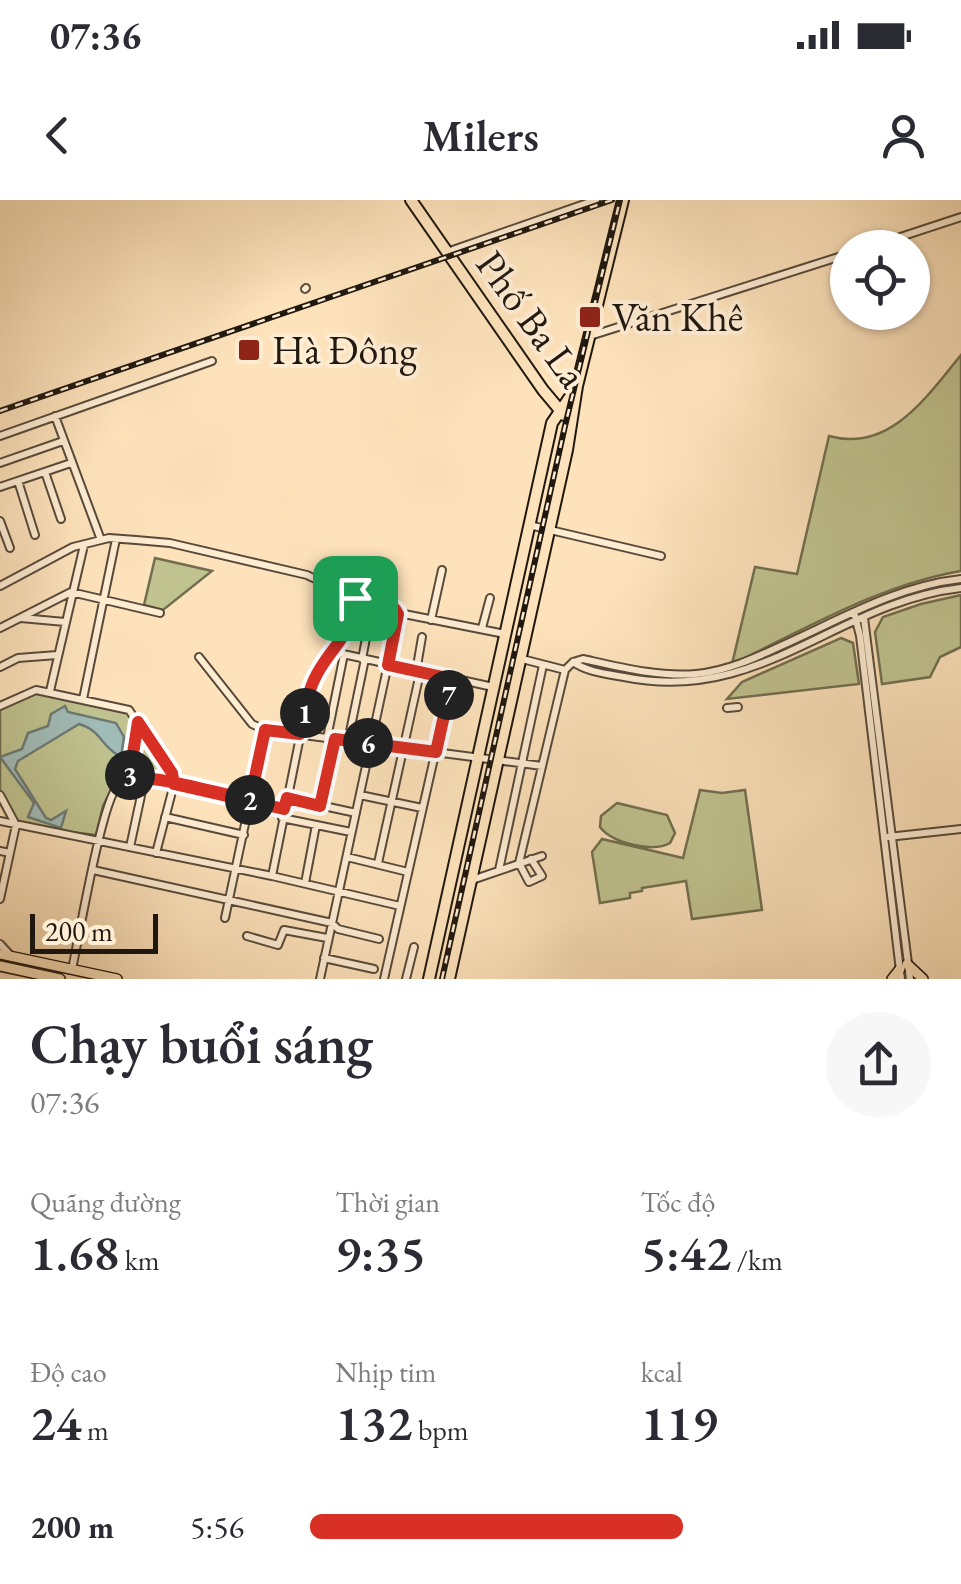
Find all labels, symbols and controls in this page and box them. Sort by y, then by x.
text: 07:36 [50,11,141,60]
text: Milers [422,106,539,164]
icon: back [30,108,85,163]
icon: person [876,108,931,163]
map controls [830,230,930,330]
button: locate [830,230,930,330]
street label: Phố Ba La [465,240,599,398]
place label: Văn Khê [612,291,743,343]
marker: Văn Khê [577,304,603,330]
place label: Hà Đông [272,324,417,376]
marker: Hà Đông [236,337,262,363]
pin [313,556,398,641]
icon: arrive [328,571,383,626]
pin: 7 [424,670,474,720]
text: 7 [442,677,456,713]
pin: 1 [280,688,330,738]
text: 1 [298,695,312,731]
pin: 6 [343,718,393,768]
text: 6 [361,725,375,761]
pin: 3 [105,750,155,800]
text: 3 [123,757,137,793]
pin: 2 [225,775,275,825]
text: 2 [243,782,257,818]
scale bar [30,909,158,954]
text: 200 m [45,913,113,949]
text: Chạy buổi sáng [30,1008,373,1079]
button: share [826,1012,931,1117]
text: 07:36 [30,1081,99,1123]
text: Quãng đường [30,1184,181,1220]
text: Thời gian [335,1184,440,1220]
text: Tốc độ [641,1184,715,1220]
text: 1.68 [30,1220,119,1285]
text: 9:35 [335,1220,426,1285]
text: 5:42 [641,1220,731,1285]
text: km [119,1242,160,1278]
text: /km [731,1242,783,1278]
text: Độ cao [30,1354,107,1390]
text: Nhịp tim [335,1354,436,1390]
text: kcal [641,1354,683,1390]
text: 24 [30,1390,81,1455]
text: 132 [335,1390,412,1455]
text: 119 [641,1390,718,1455]
text: m [81,1412,109,1448]
text: bpm [412,1412,469,1448]
text: 200 m [30,1506,114,1548]
text: 5:56 [190,1506,244,1548]

